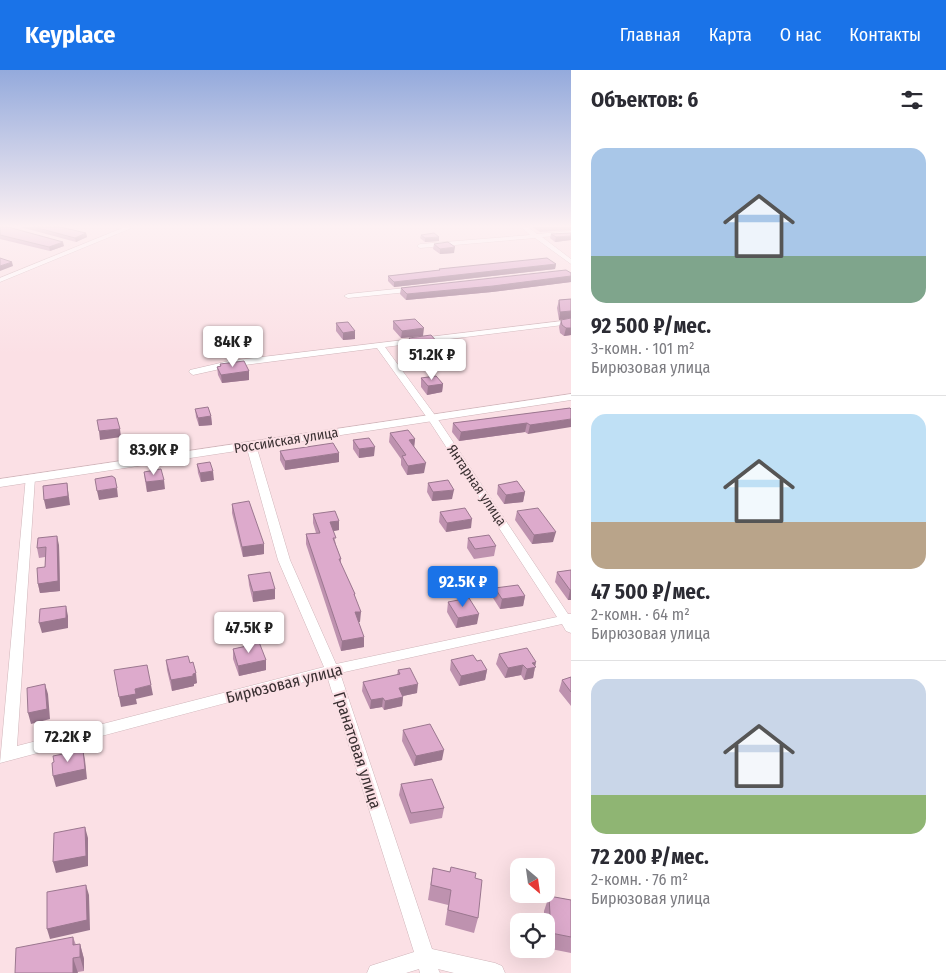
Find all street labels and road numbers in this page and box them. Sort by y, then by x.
street label: Российская улица [233,424,340,457]
street label: Янтарная улица [443,441,510,529]
street label: Бирюзовая улица [224,660,344,707]
street label: Гранатовая улица [330,689,385,811]

